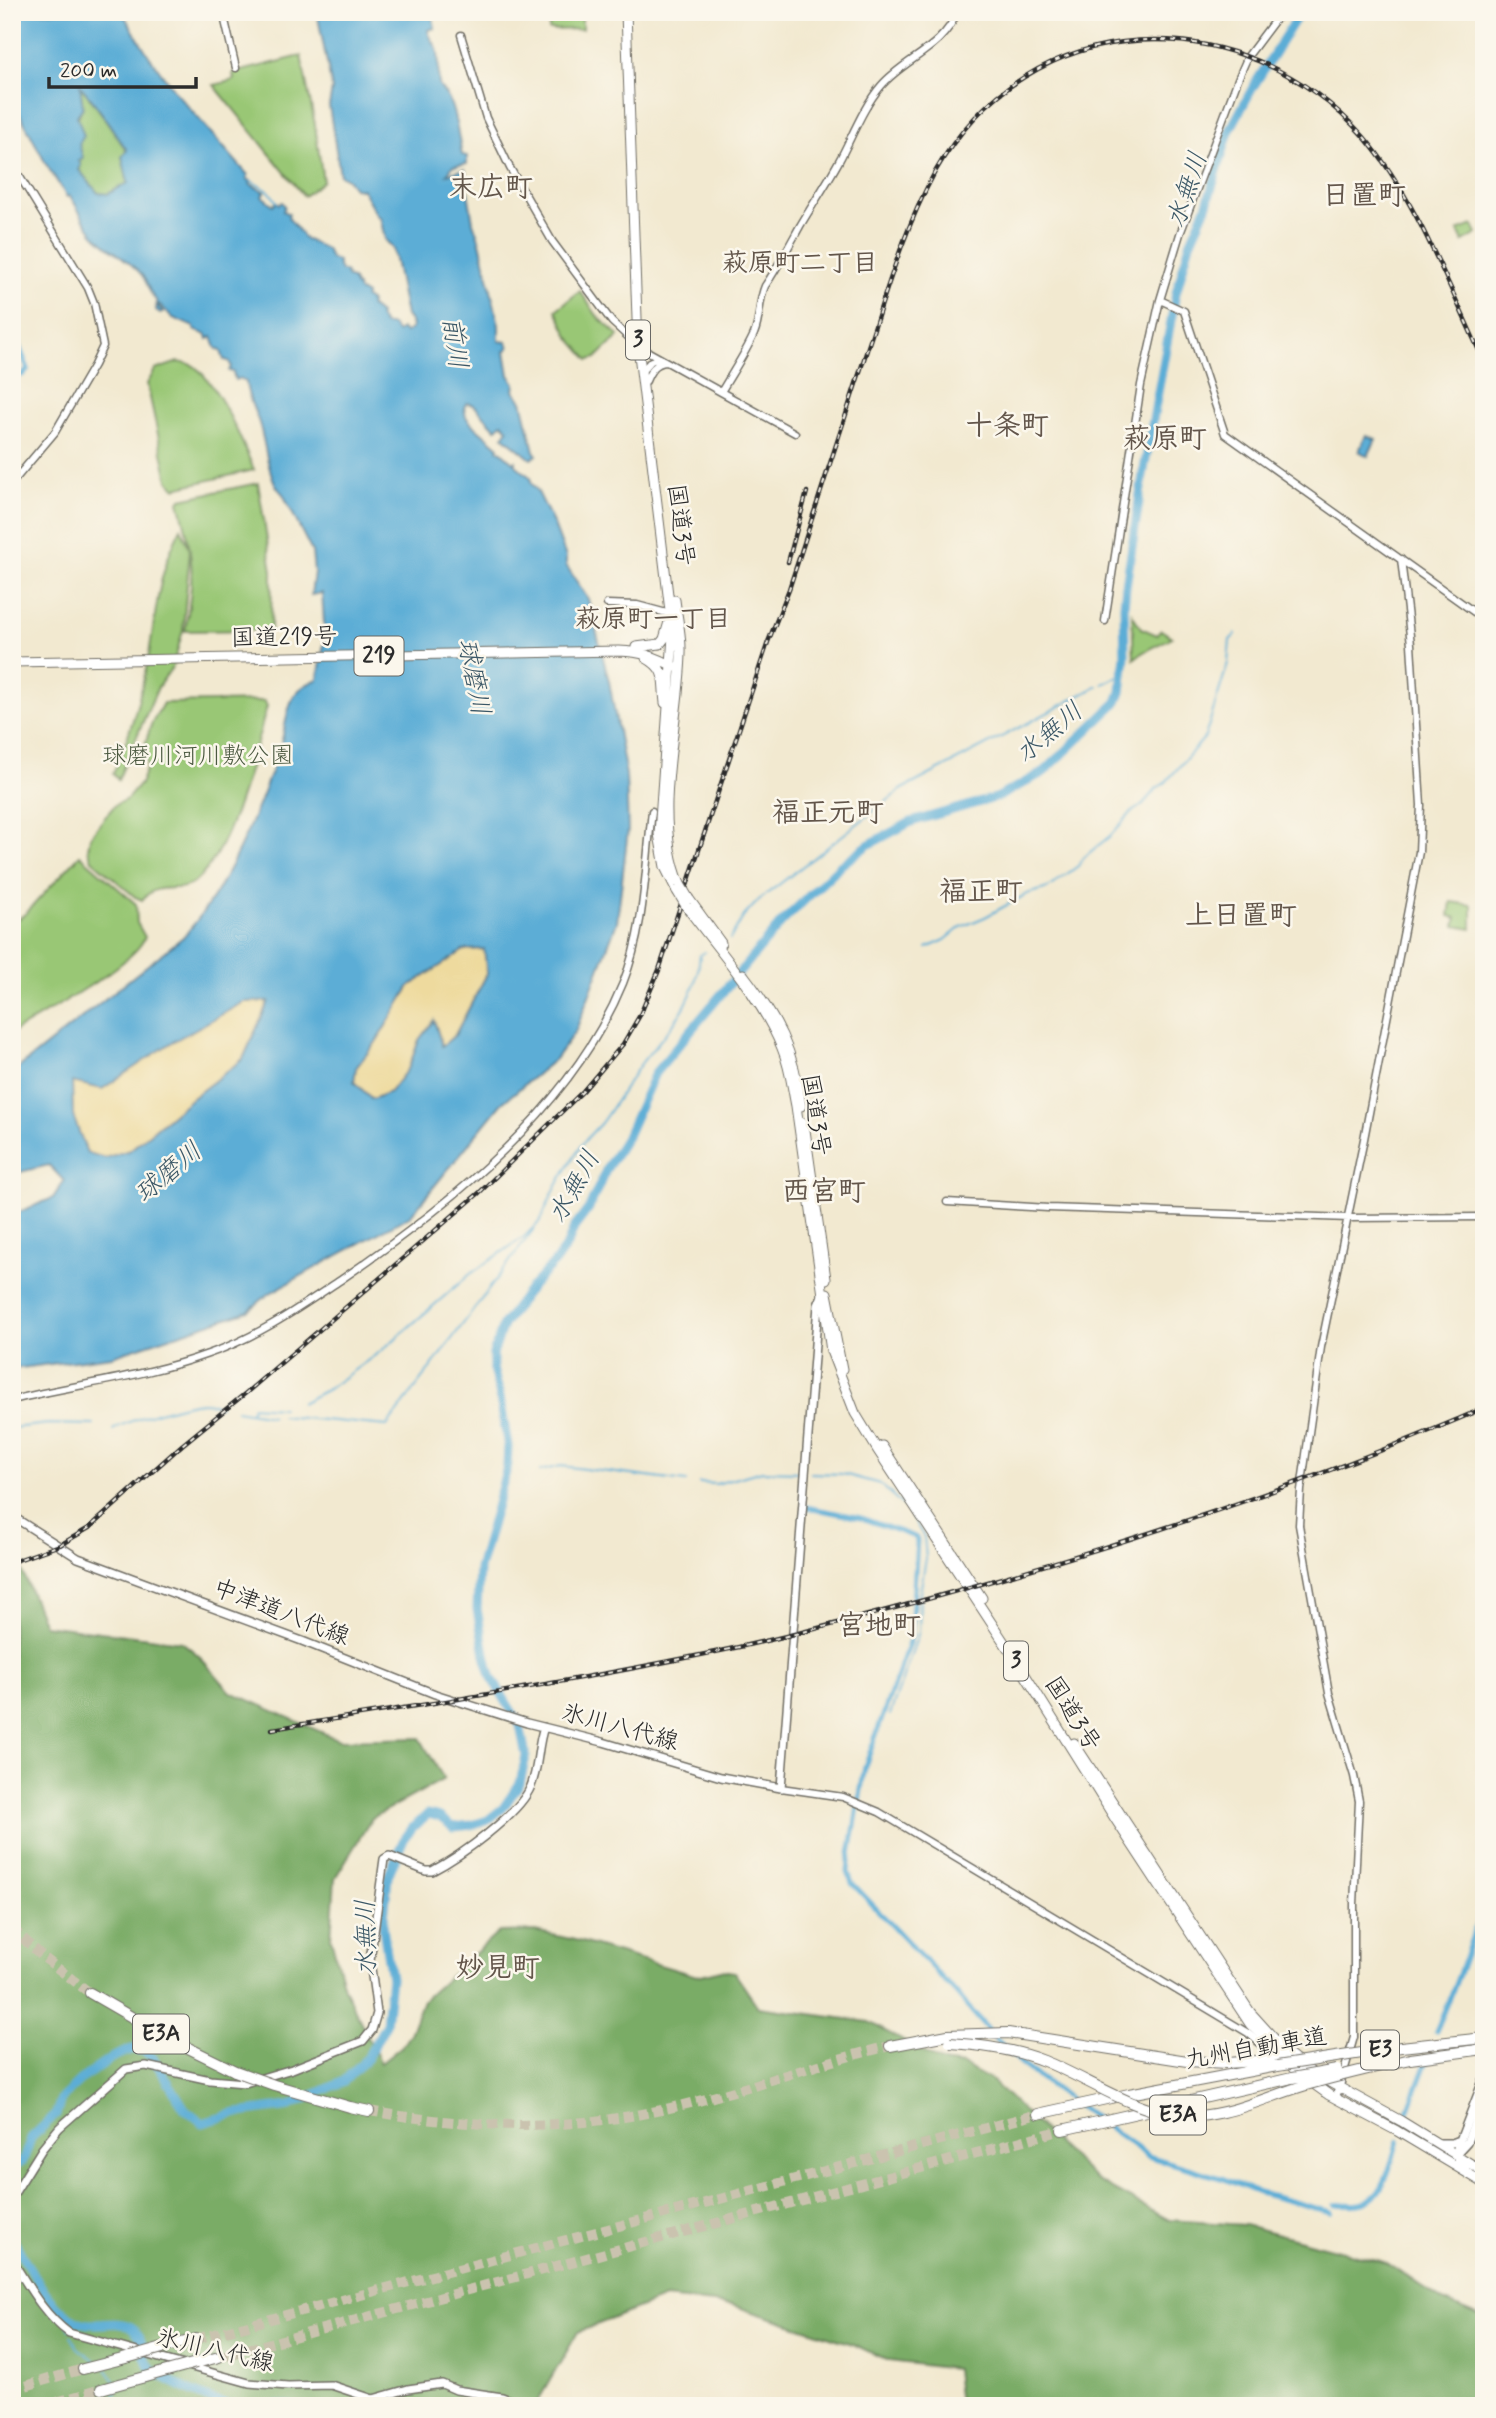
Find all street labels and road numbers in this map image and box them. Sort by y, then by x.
road number: 3 [626,320,650,360]
street label: 国道3号 [660,482,700,568]
street label: 国道219号 [230,622,338,654]
road number: 219 [354,636,404,676]
street label: 国道3号 [793,1072,837,1158]
street label: 中津道八代線 [208,1573,354,1653]
road number: 3 [1004,1642,1028,1680]
street label: 国道3号 [1037,1671,1107,1757]
street label: 氷川八代線 [558,1697,682,1759]
road number: E3A [133,2014,189,2054]
street label: 九州自動車道 [1182,2021,1330,2077]
road number: E3 [1361,2030,1399,2070]
road number: E3A [1150,2096,1206,2134]
street label: 氷川八代線 [153,2322,277,2380]

